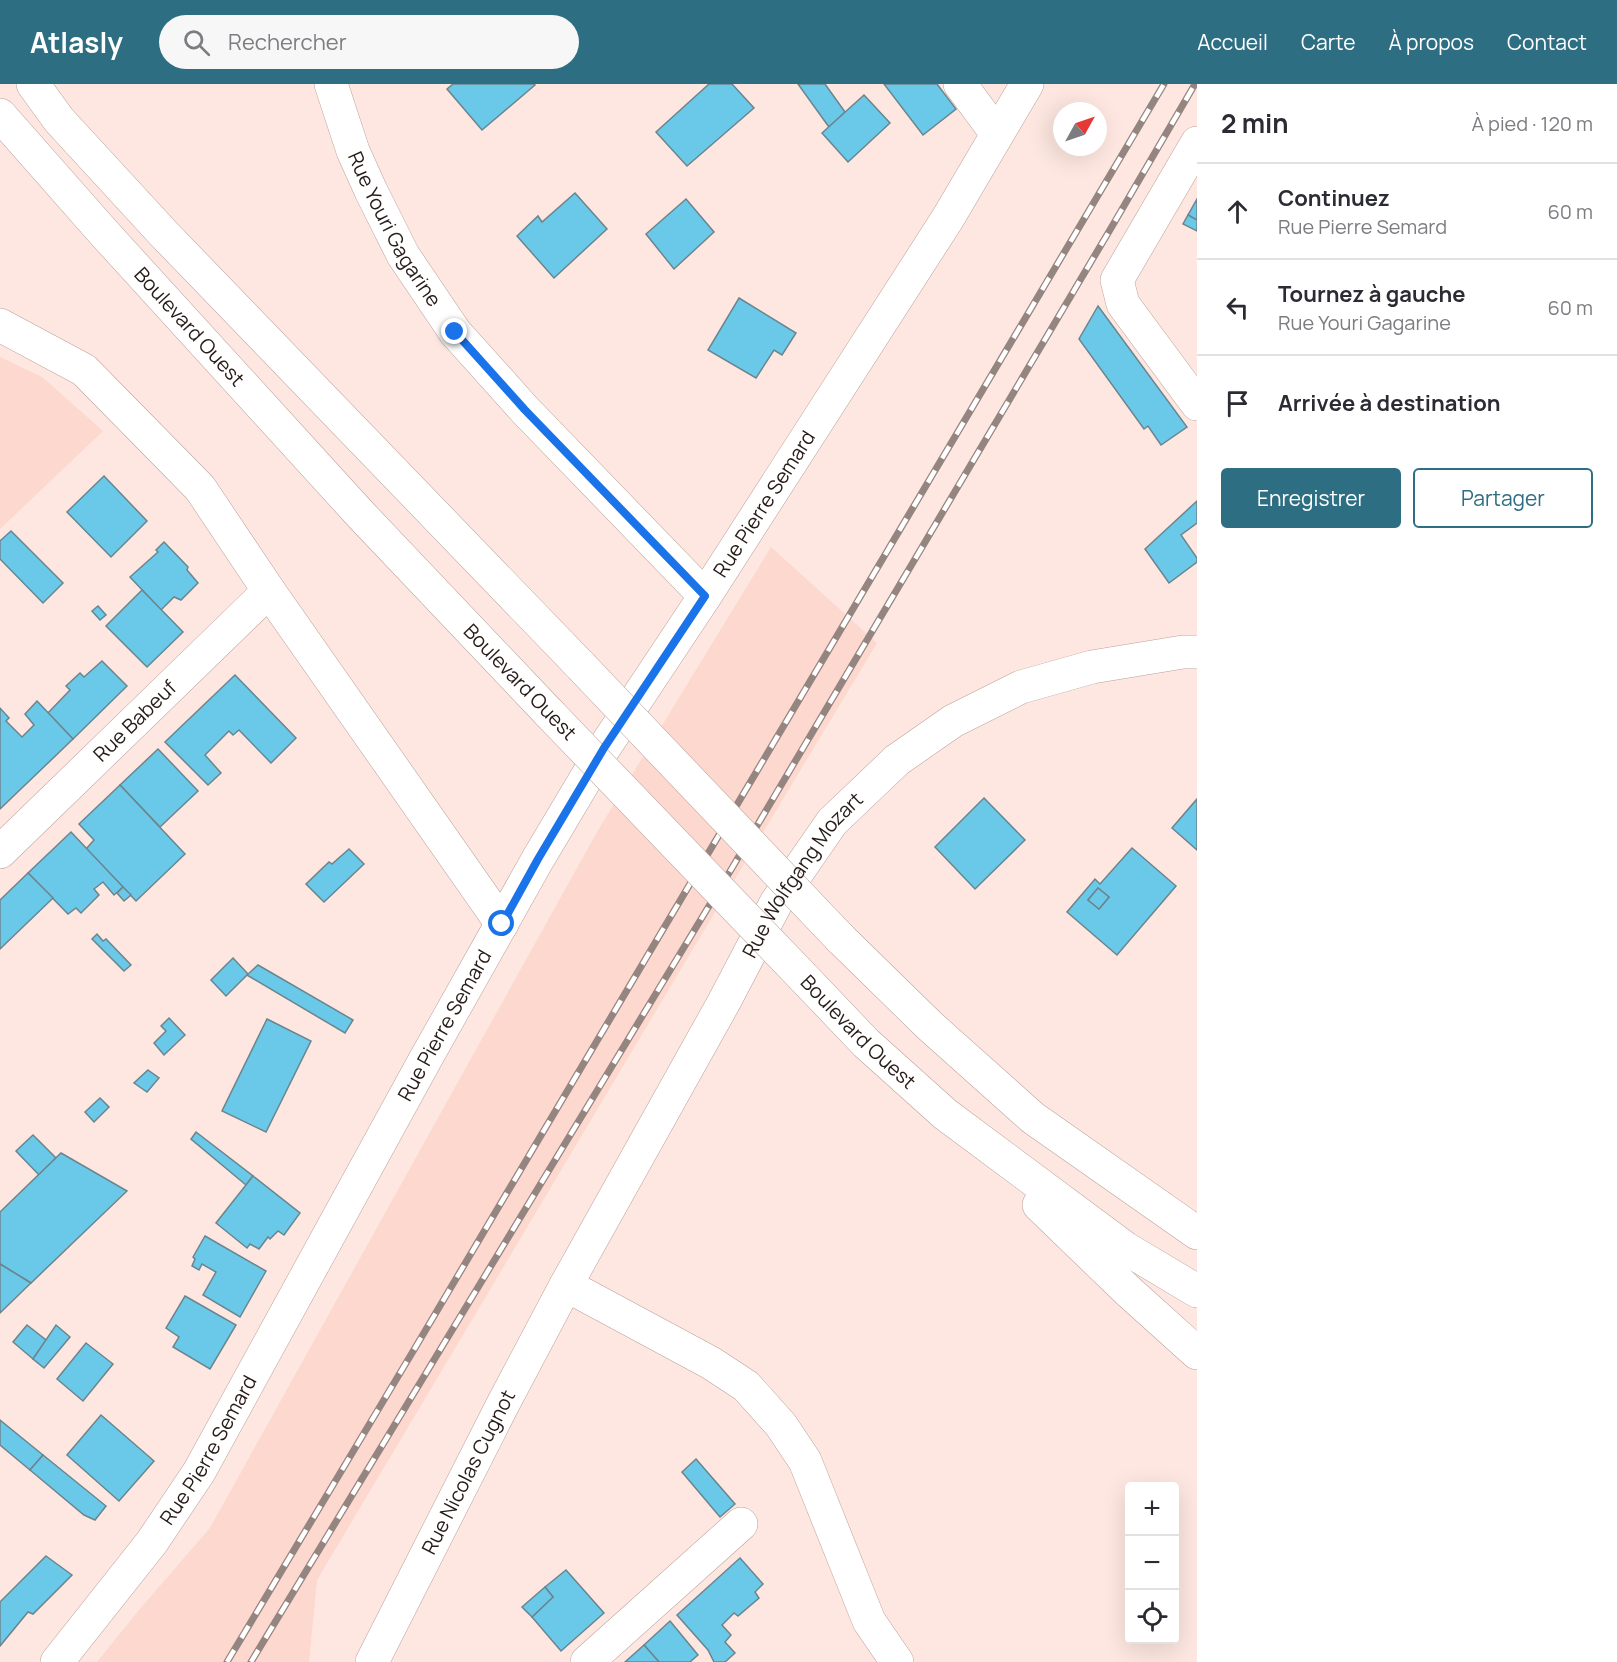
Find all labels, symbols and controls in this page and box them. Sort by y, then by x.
search box [159,15,579,69]
text: Atlasly [30,23,123,61]
icon: search [180,26,213,59]
text: Rechercher [228,27,347,57]
text: Accueil [1197,28,1268,56]
text: Carte [1301,28,1355,56]
text: À propos [1388,28,1474,56]
text: Contact [1507,28,1587,56]
north arrow [1053,102,1107,156]
text: 2 min [1221,105,1289,141]
text: À pied · 120 m [1471,110,1593,137]
street label: Rue Youri Gagarine [342,147,448,312]
text: Continuez [1278,183,1390,213]
icon: ahead [1221,195,1254,228]
text: 60 m [1547,198,1593,225]
text: Rue Pierre Semard [1278,213,1447,240]
street label: Boulevard Ouest [129,261,251,392]
text: Tournez à gauche [1278,279,1465,309]
icon: left [1221,291,1254,324]
text: 60 m [1547,294,1593,321]
text: Rue Youri Gagarine [1278,309,1451,336]
route end [441,318,467,344]
icon: arrive [1221,387,1254,420]
text: Arrivée à destination [1278,388,1501,418]
street label: Rue Pierre Semard [707,425,821,582]
button: Enregistrer [1221,468,1401,528]
button: Partager [1413,468,1593,528]
street label: Boulevard Ouest [458,618,583,746]
street label: Rue Babeuf [87,674,182,767]
street label: Rue Wolfgang Mozart [736,786,868,962]
route start [488,910,514,936]
street label: Rue Pierre Semard [391,945,497,1106]
street label: Boulevard Ouest [795,969,922,1095]
street label: Rue Pierre Semard [153,1370,262,1530]
street label: Rue Nicolas Cugnot [415,1385,521,1559]
map controls [1125,1482,1179,1644]
button: + [1125,1482,1179,1536]
button: − [1125,1536,1179,1590]
button: locate [1125,1590,1179,1644]

